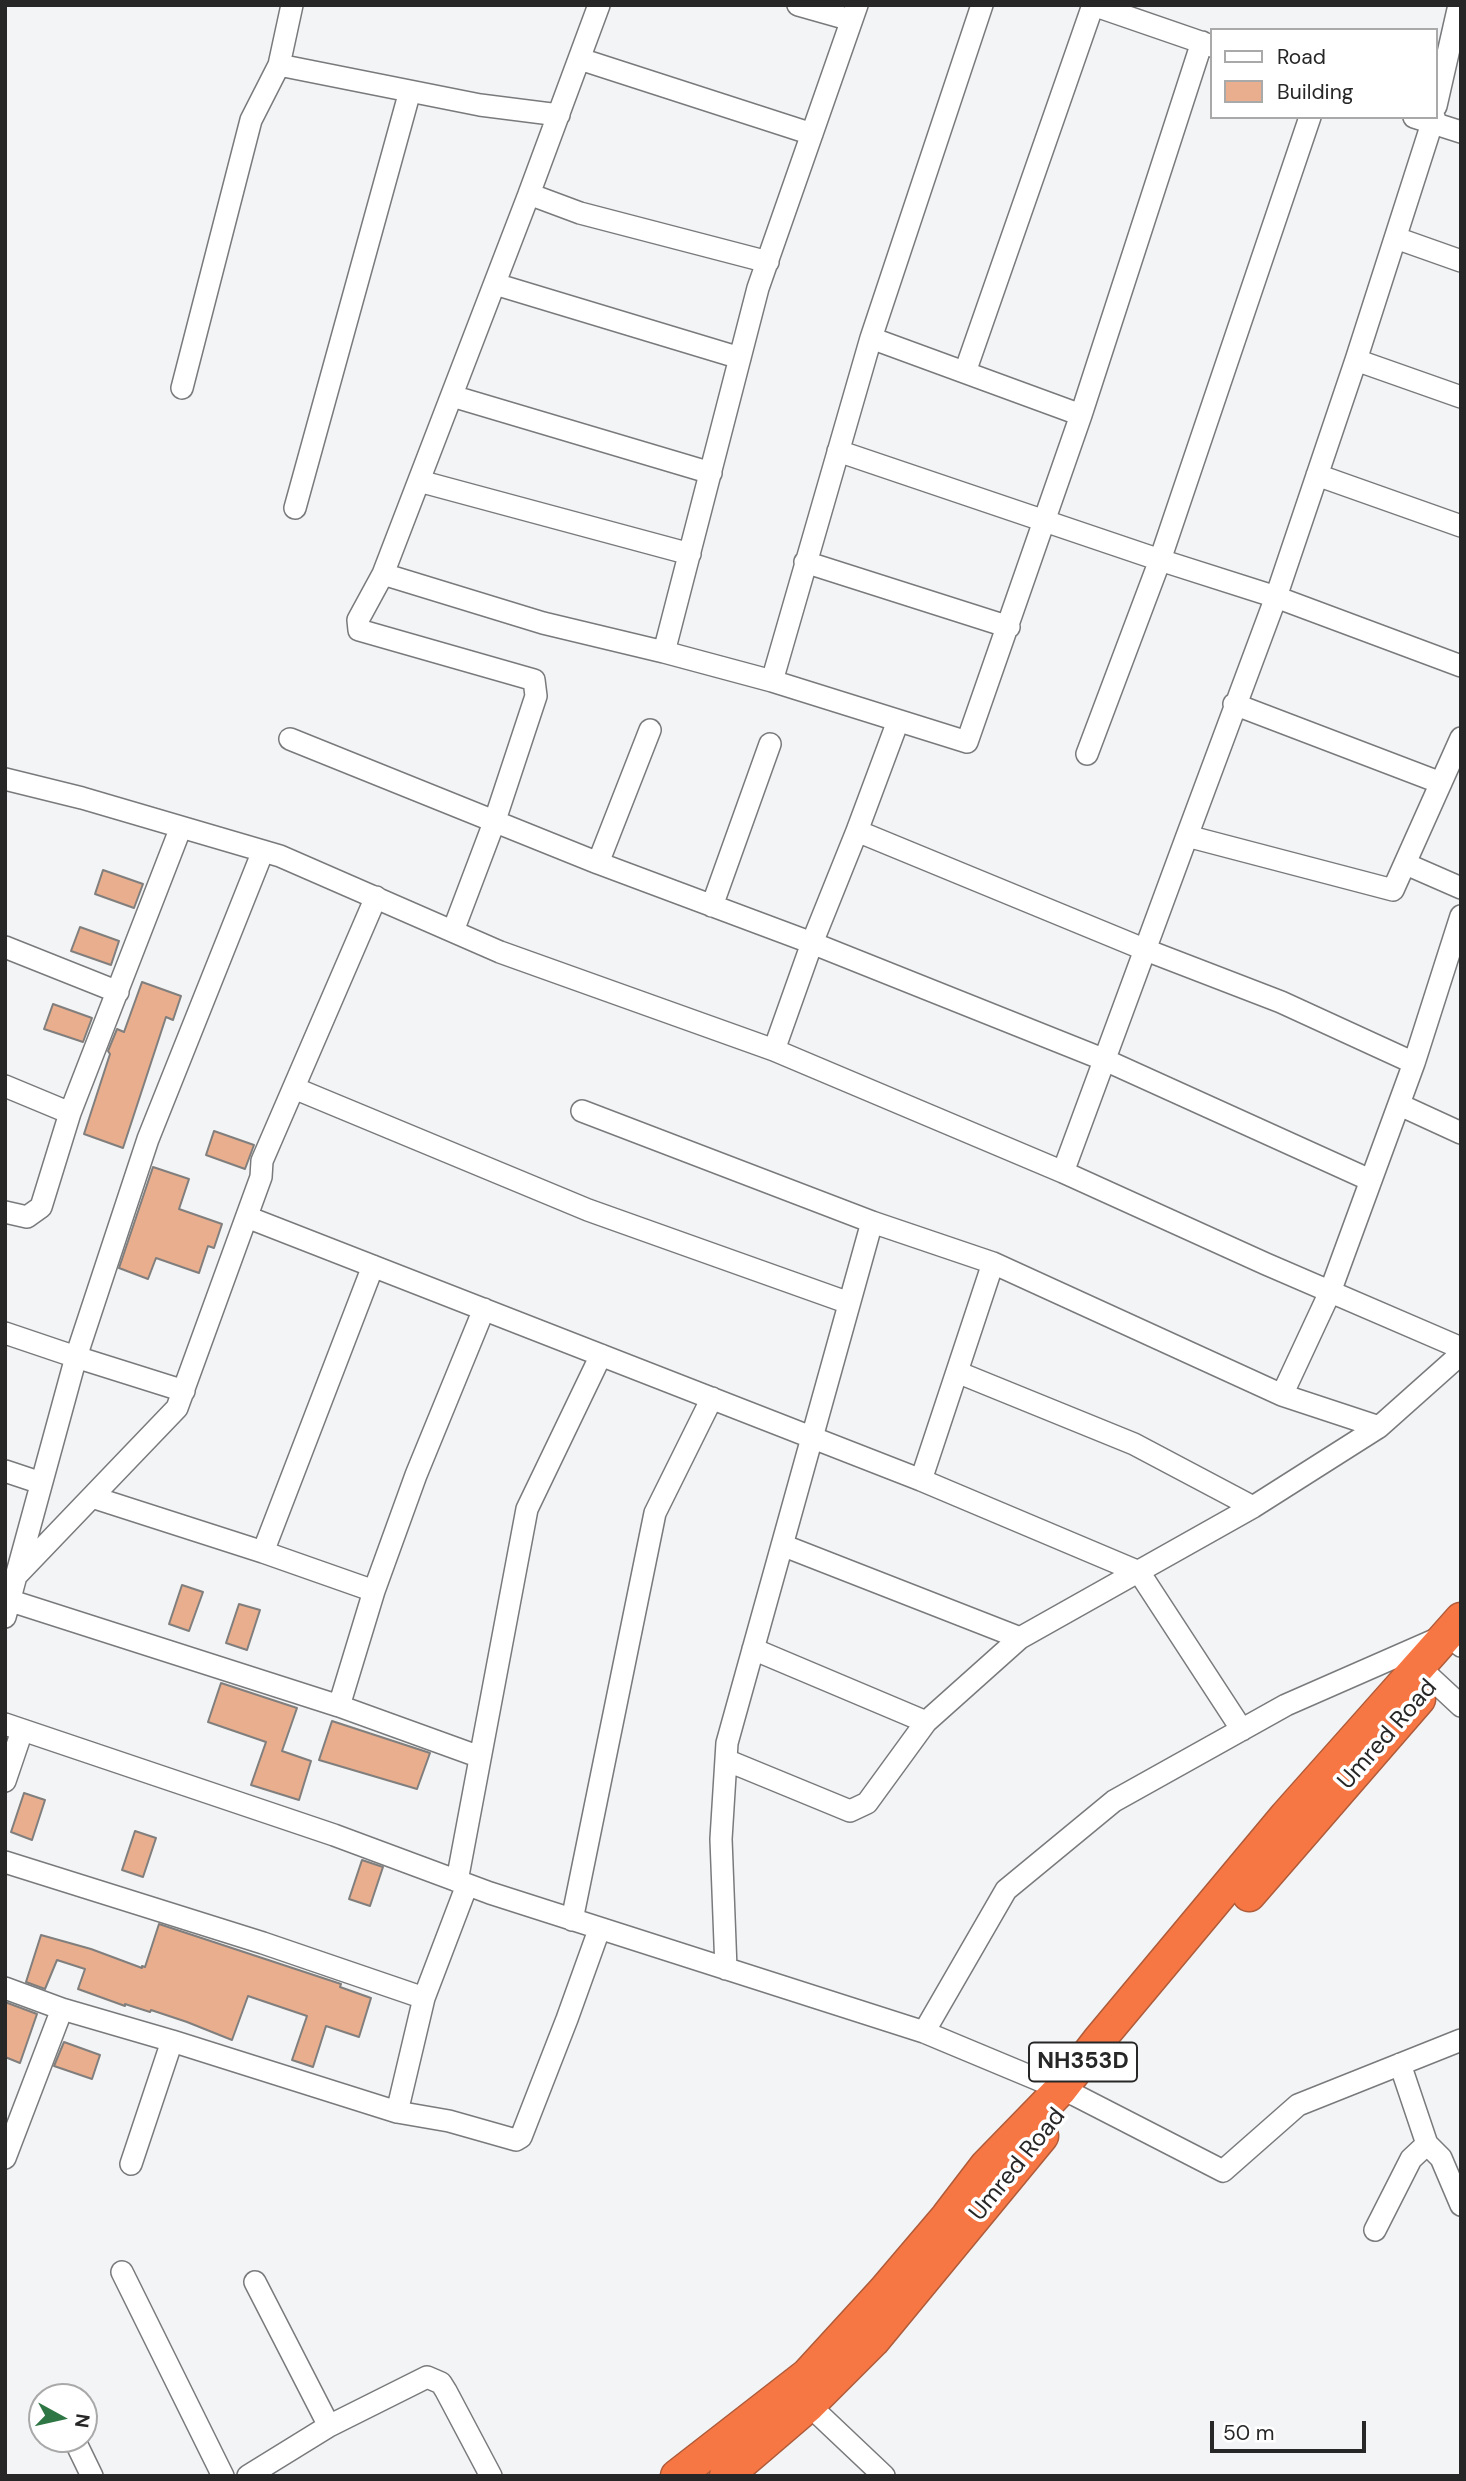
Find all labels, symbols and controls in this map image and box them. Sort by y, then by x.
legend [1210,28,1438,119]
text: Road [1277,43,1326,71]
text: Building [1277,78,1353,106]
street label: Umred Road [1332,1674,1444,1796]
road number: NH353D [1029,2042,1137,2082]
street label: Umred Road [964,2103,1072,2227]
north arrow [28,2383,98,2453]
scale bar [1214,2408,1370,2452]
text: N [69,2412,96,2429]
text: 50 m [1223,2419,1274,2447]

